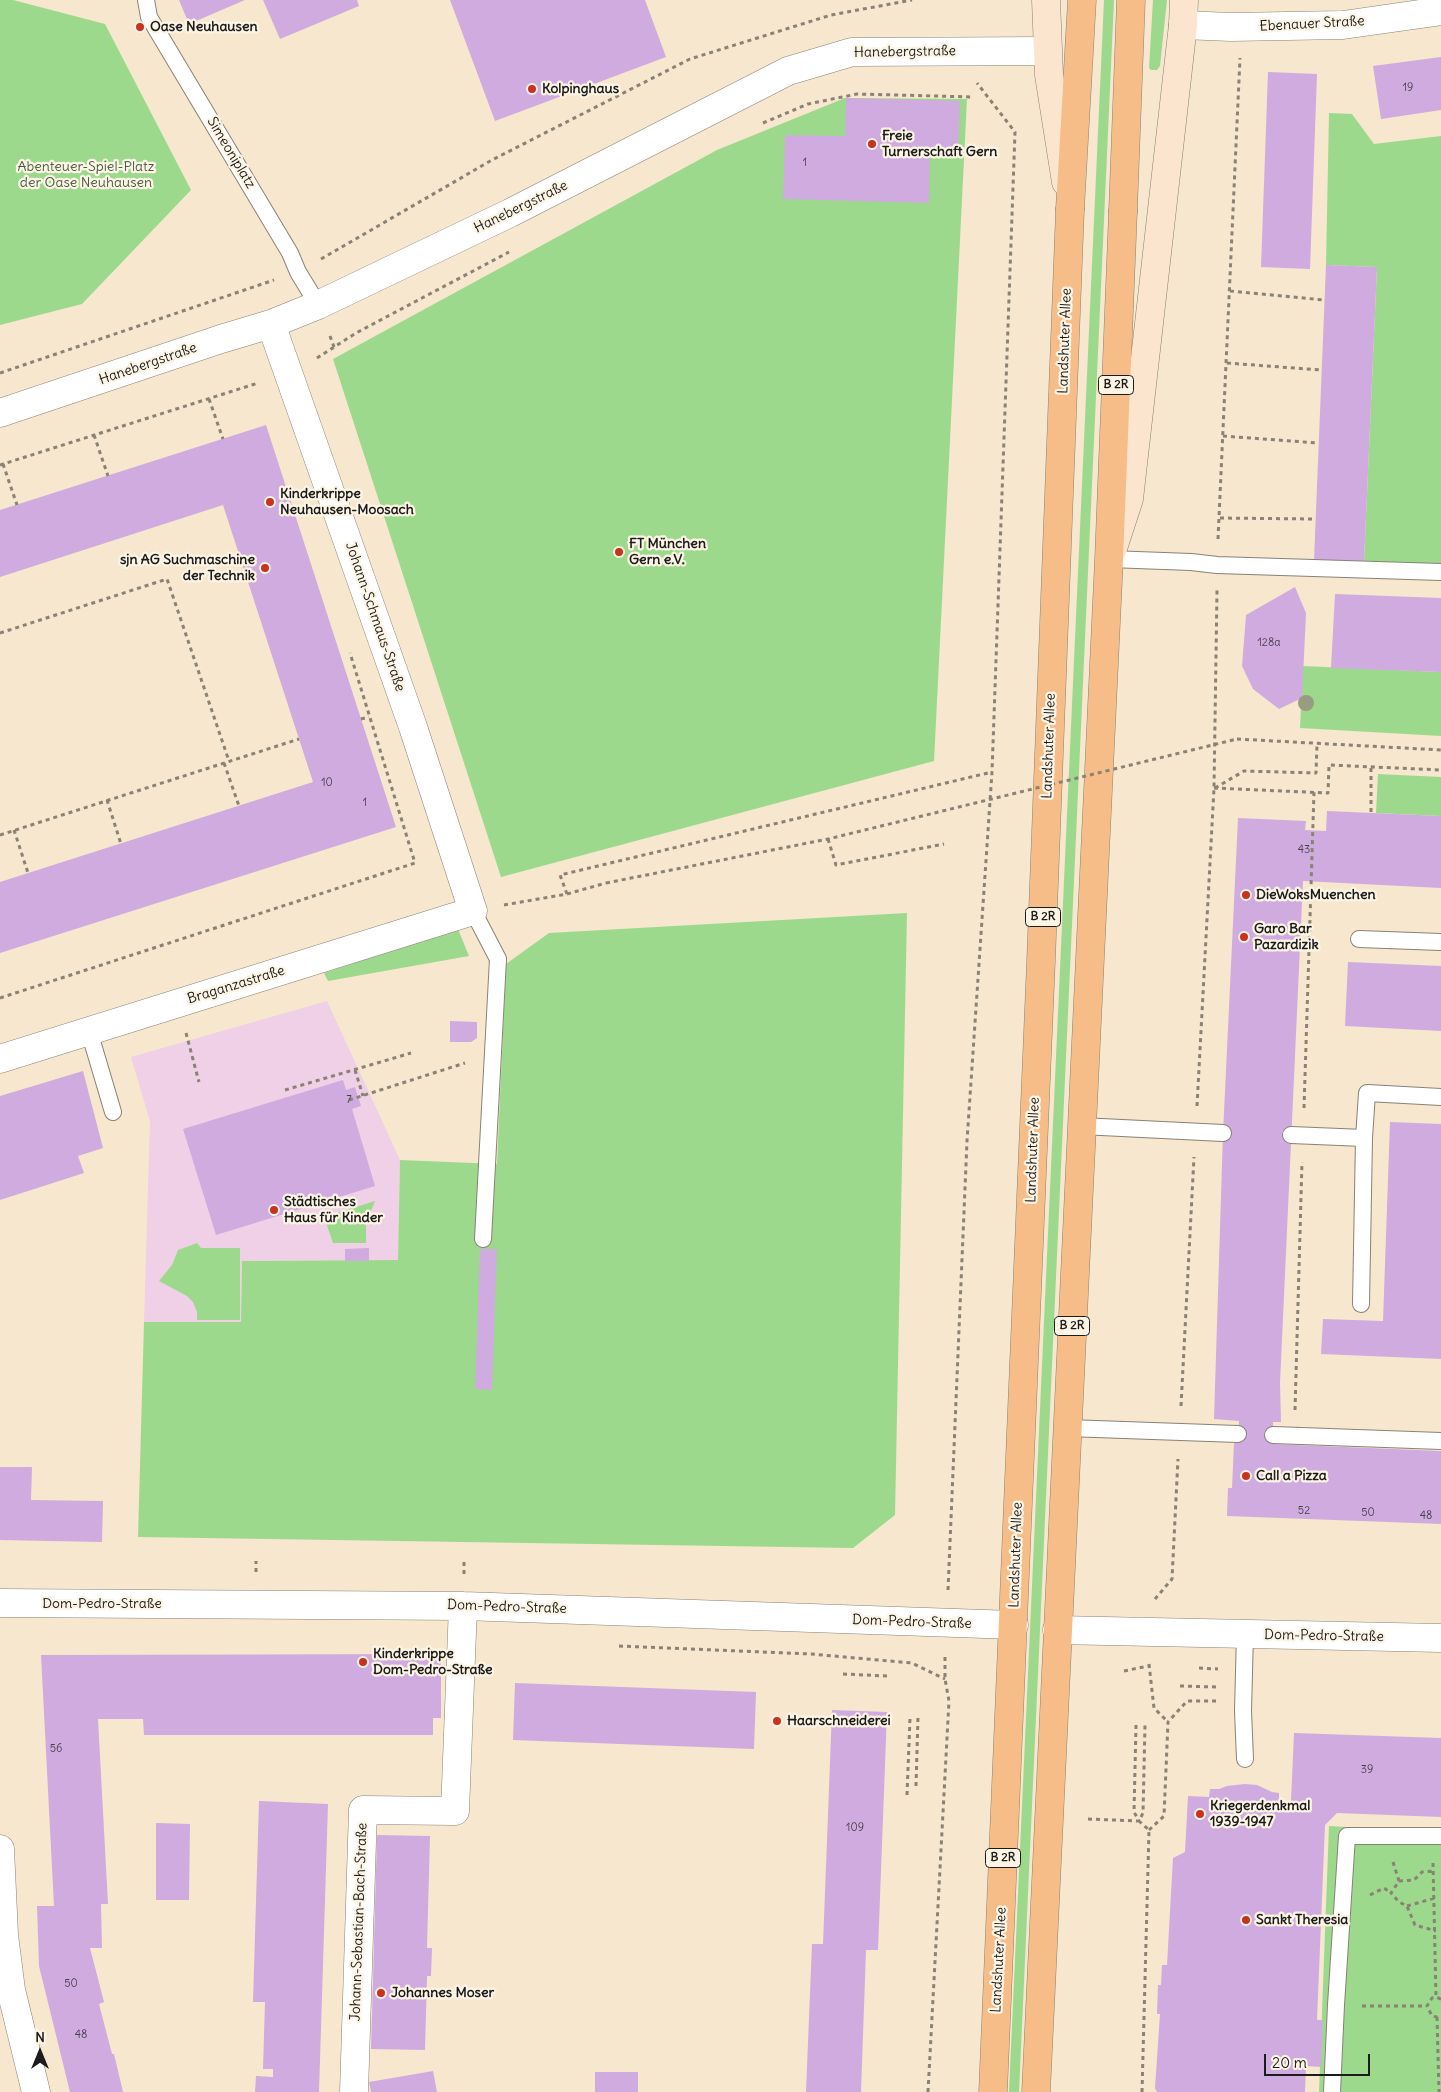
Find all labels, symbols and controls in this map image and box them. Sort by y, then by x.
street label: Ebenauer Straße [1259,13,1365,35]
place label: Oase Neuhausen [150,19,258,35]
marker: Oase Neuhausen [134,21,146,33]
street label: Hanebergstraße [854,43,956,61]
place label: Kolpinghaus [542,81,619,97]
house number: 19 [1403,81,1413,95]
marker: Kolpinghaus [526,83,538,95]
street label: Simeoniplatz [203,114,259,192]
place label: Freie Turnerschaft Gern [882,128,997,160]
marker: Freie Turnerschaft Gern [866,138,878,150]
house number: 1 [803,156,807,170]
park label: Abenteuer-Spiel-Platz der Oase Neuhausen [17,159,155,192]
street label: Hanebergstraße [471,177,571,237]
street label: Landshuter Allee [1055,288,1075,394]
street label: Hanebergstraße [97,339,199,389]
road number: B 2R [1098,376,1134,394]
place label: Kinderkrippe Neuhausen-Moosach [280,486,414,518]
marker: Kinderkrippe Neuhausen-Moosach [264,496,276,508]
place label: FT München Gern e.V. [629,536,706,568]
street label: Johann-Schmaus-Straße [342,540,408,694]
marker: FT München Gern e.V. [613,546,625,558]
place label: sjn AG Suchmaschine der Technik [120,552,255,584]
marker: sjn AG Suchmaschine der Technik [259,562,271,574]
house number: 128a [1257,636,1281,650]
street label: Landshuter Allee [1039,693,1059,799]
house number: 10 [321,776,333,790]
house number: 1 [363,796,367,810]
house number: 43 [1298,843,1310,857]
place label: DieWoksMuenchen [1256,887,1376,903]
marker: DieWoksMuenchen [1240,889,1252,901]
road number: B 2R [1026,908,1060,926]
place label: Garo Bar Pazardizik [1254,921,1319,954]
marker: Garo Bar Pazardizik [1238,931,1250,943]
street label: Braganzastraße [185,962,287,1008]
house number: 7 [346,1093,352,1107]
street label: Landshuter Allee [1023,1097,1043,1203]
place label: Städtisches Haus für Kinder [284,1194,383,1226]
marker: Städtisches Haus für Kinder [268,1204,280,1216]
road number: B 2R [1054,1316,1090,1335]
place label: Call a Pizza [1256,1468,1327,1484]
marker: Call a Pizza [1240,1470,1252,1482]
street label: Landshuter Allee [1006,1502,1026,1608]
house number: 52 [1298,1504,1310,1518]
house number: 50 [1361,1506,1375,1520]
house number: 48 [1420,1509,1432,1523]
street label: Dom-Pedro-Straße [42,1596,162,1612]
street label: Dom-Pedro-Straße [447,1597,567,1617]
street label: Dom-Pedro-Straße [852,1612,972,1632]
street label: Dom-Pedro-Straße [1264,1627,1384,1645]
place label: Kinderkrippe Dom-Pedro-Straße [373,1646,493,1678]
marker: Kinderkrippe Dom-Pedro-Straße [357,1656,369,1668]
place label: Haarschneiderei [787,1713,891,1729]
marker: Haarschneiderei [771,1715,783,1727]
house number: 56 [50,1742,62,1756]
house number: 39 [1361,1763,1373,1777]
place label: Kriegerdenkmal 1939-1947 [1210,1798,1310,1830]
marker: Kriegerdenkmal 1939-1947 [1194,1808,1206,1820]
house number: 109 [846,1821,864,1835]
street label: Johann-Sebastian-Bach-Straße [347,1822,371,2022]
road number: B 2R [986,1849,1020,1868]
street label: Landshuter Allee [988,1907,1010,2013]
place label: Sankt Theresia [1256,1912,1348,1928]
marker: Sankt Theresia [1240,1914,1252,1926]
house number: 50 [64,1977,78,1991]
place label: Johannes Moser [391,1985,494,2001]
marker: Johannes Moser [375,1987,387,1999]
north arrow [15,2027,65,2077]
text: N [35,2028,45,2046]
house number: 48 [75,2028,87,2042]
scale bar [1266,2044,1372,2076]
text: 20 m [1272,2053,1307,2072]

